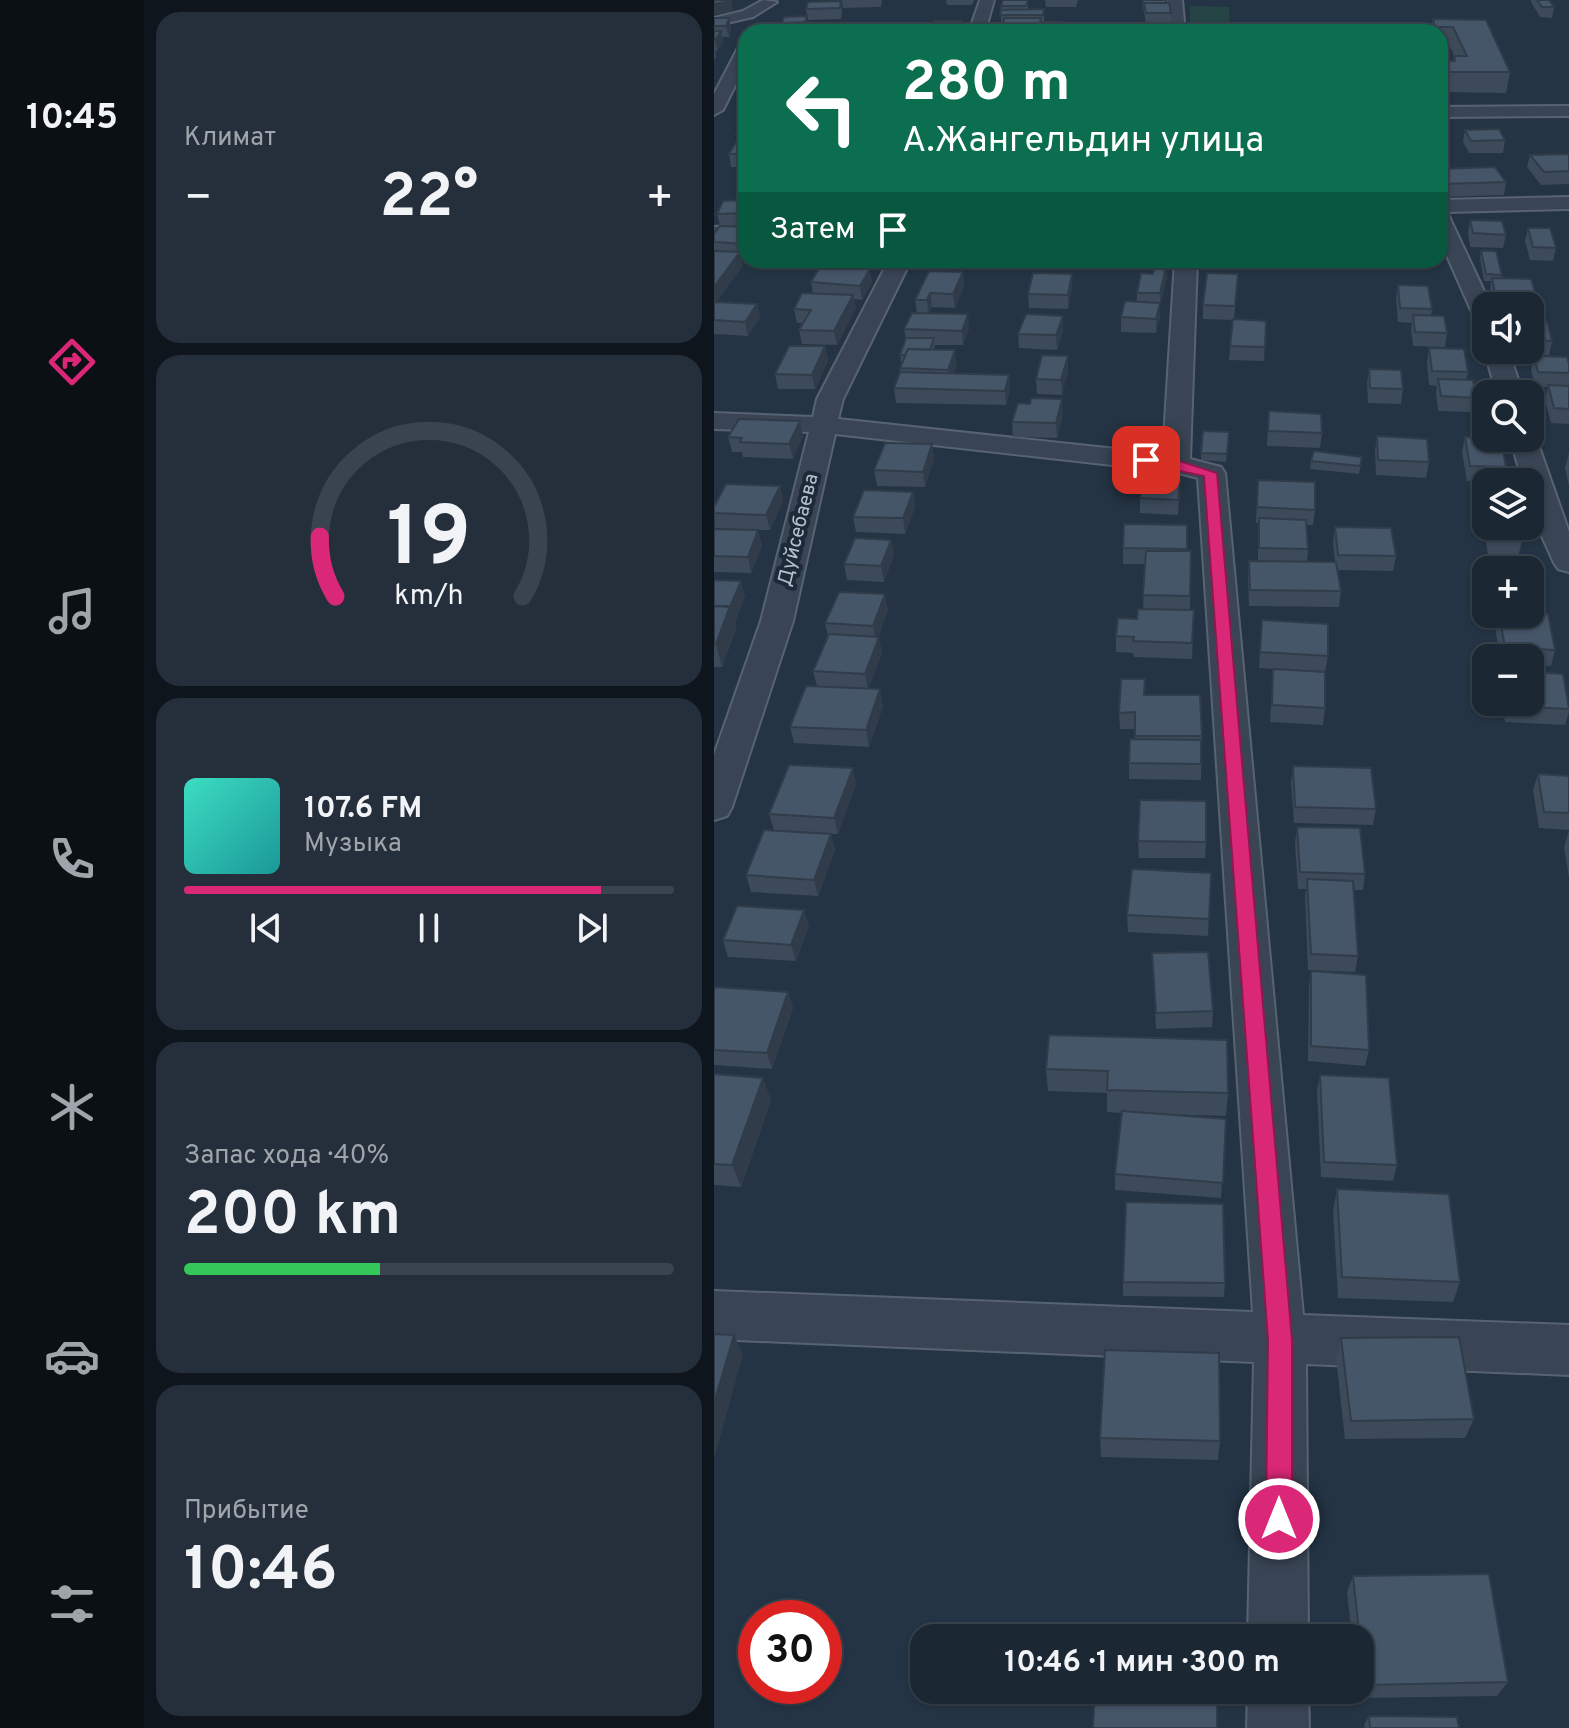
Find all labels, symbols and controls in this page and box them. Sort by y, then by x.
text: 280 m [902,50,1070,120]
icon: left [770,56,874,160]
text: 10:45 [26,96,118,142]
text: А.Жангельдин улица [902,119,1264,165]
text: Климат [184,122,276,155]
text: 22° [380,162,478,238]
text: − [184,172,212,228]
text: + [646,172,674,228]
icon: arrive [871,208,915,252]
text: Затем [770,212,855,249]
map controls [1472,292,1544,716]
button: sound [1472,292,1544,364]
icon: directions [44,334,100,390]
button: search [1472,380,1544,452]
pin [1112,426,1180,494]
icon: arrive [1124,438,1168,482]
button: layers [1472,468,1544,540]
street label: Дуйсебаева [772,471,826,589]
text: 19 [387,489,471,594]
button: + [1472,556,1544,628]
text: km/h [394,579,464,615]
icon: music [44,583,100,639]
button: − [1472,644,1544,716]
text: 107.6 FM [304,791,422,828]
text: Музыка [304,828,402,861]
icon: phone [44,831,100,887]
icon: previous [244,906,288,950]
icon: pause [407,906,451,950]
icon: next [570,906,614,950]
icon: climate [44,1079,100,1135]
text: Запас хода · 40% [184,1140,389,1173]
text: 200 km [184,1180,401,1256]
icon: car [44,1328,100,1384]
position arrow [1237,1477,1321,1561]
text: Прибытие [184,1495,309,1528]
text: 10:46 [184,1535,337,1611]
icon: filters [44,1576,100,1632]
speed limit sign: 30 [738,1600,842,1704]
text: 10:46 · 1 мин · 300 m [1004,1645,1280,1682]

